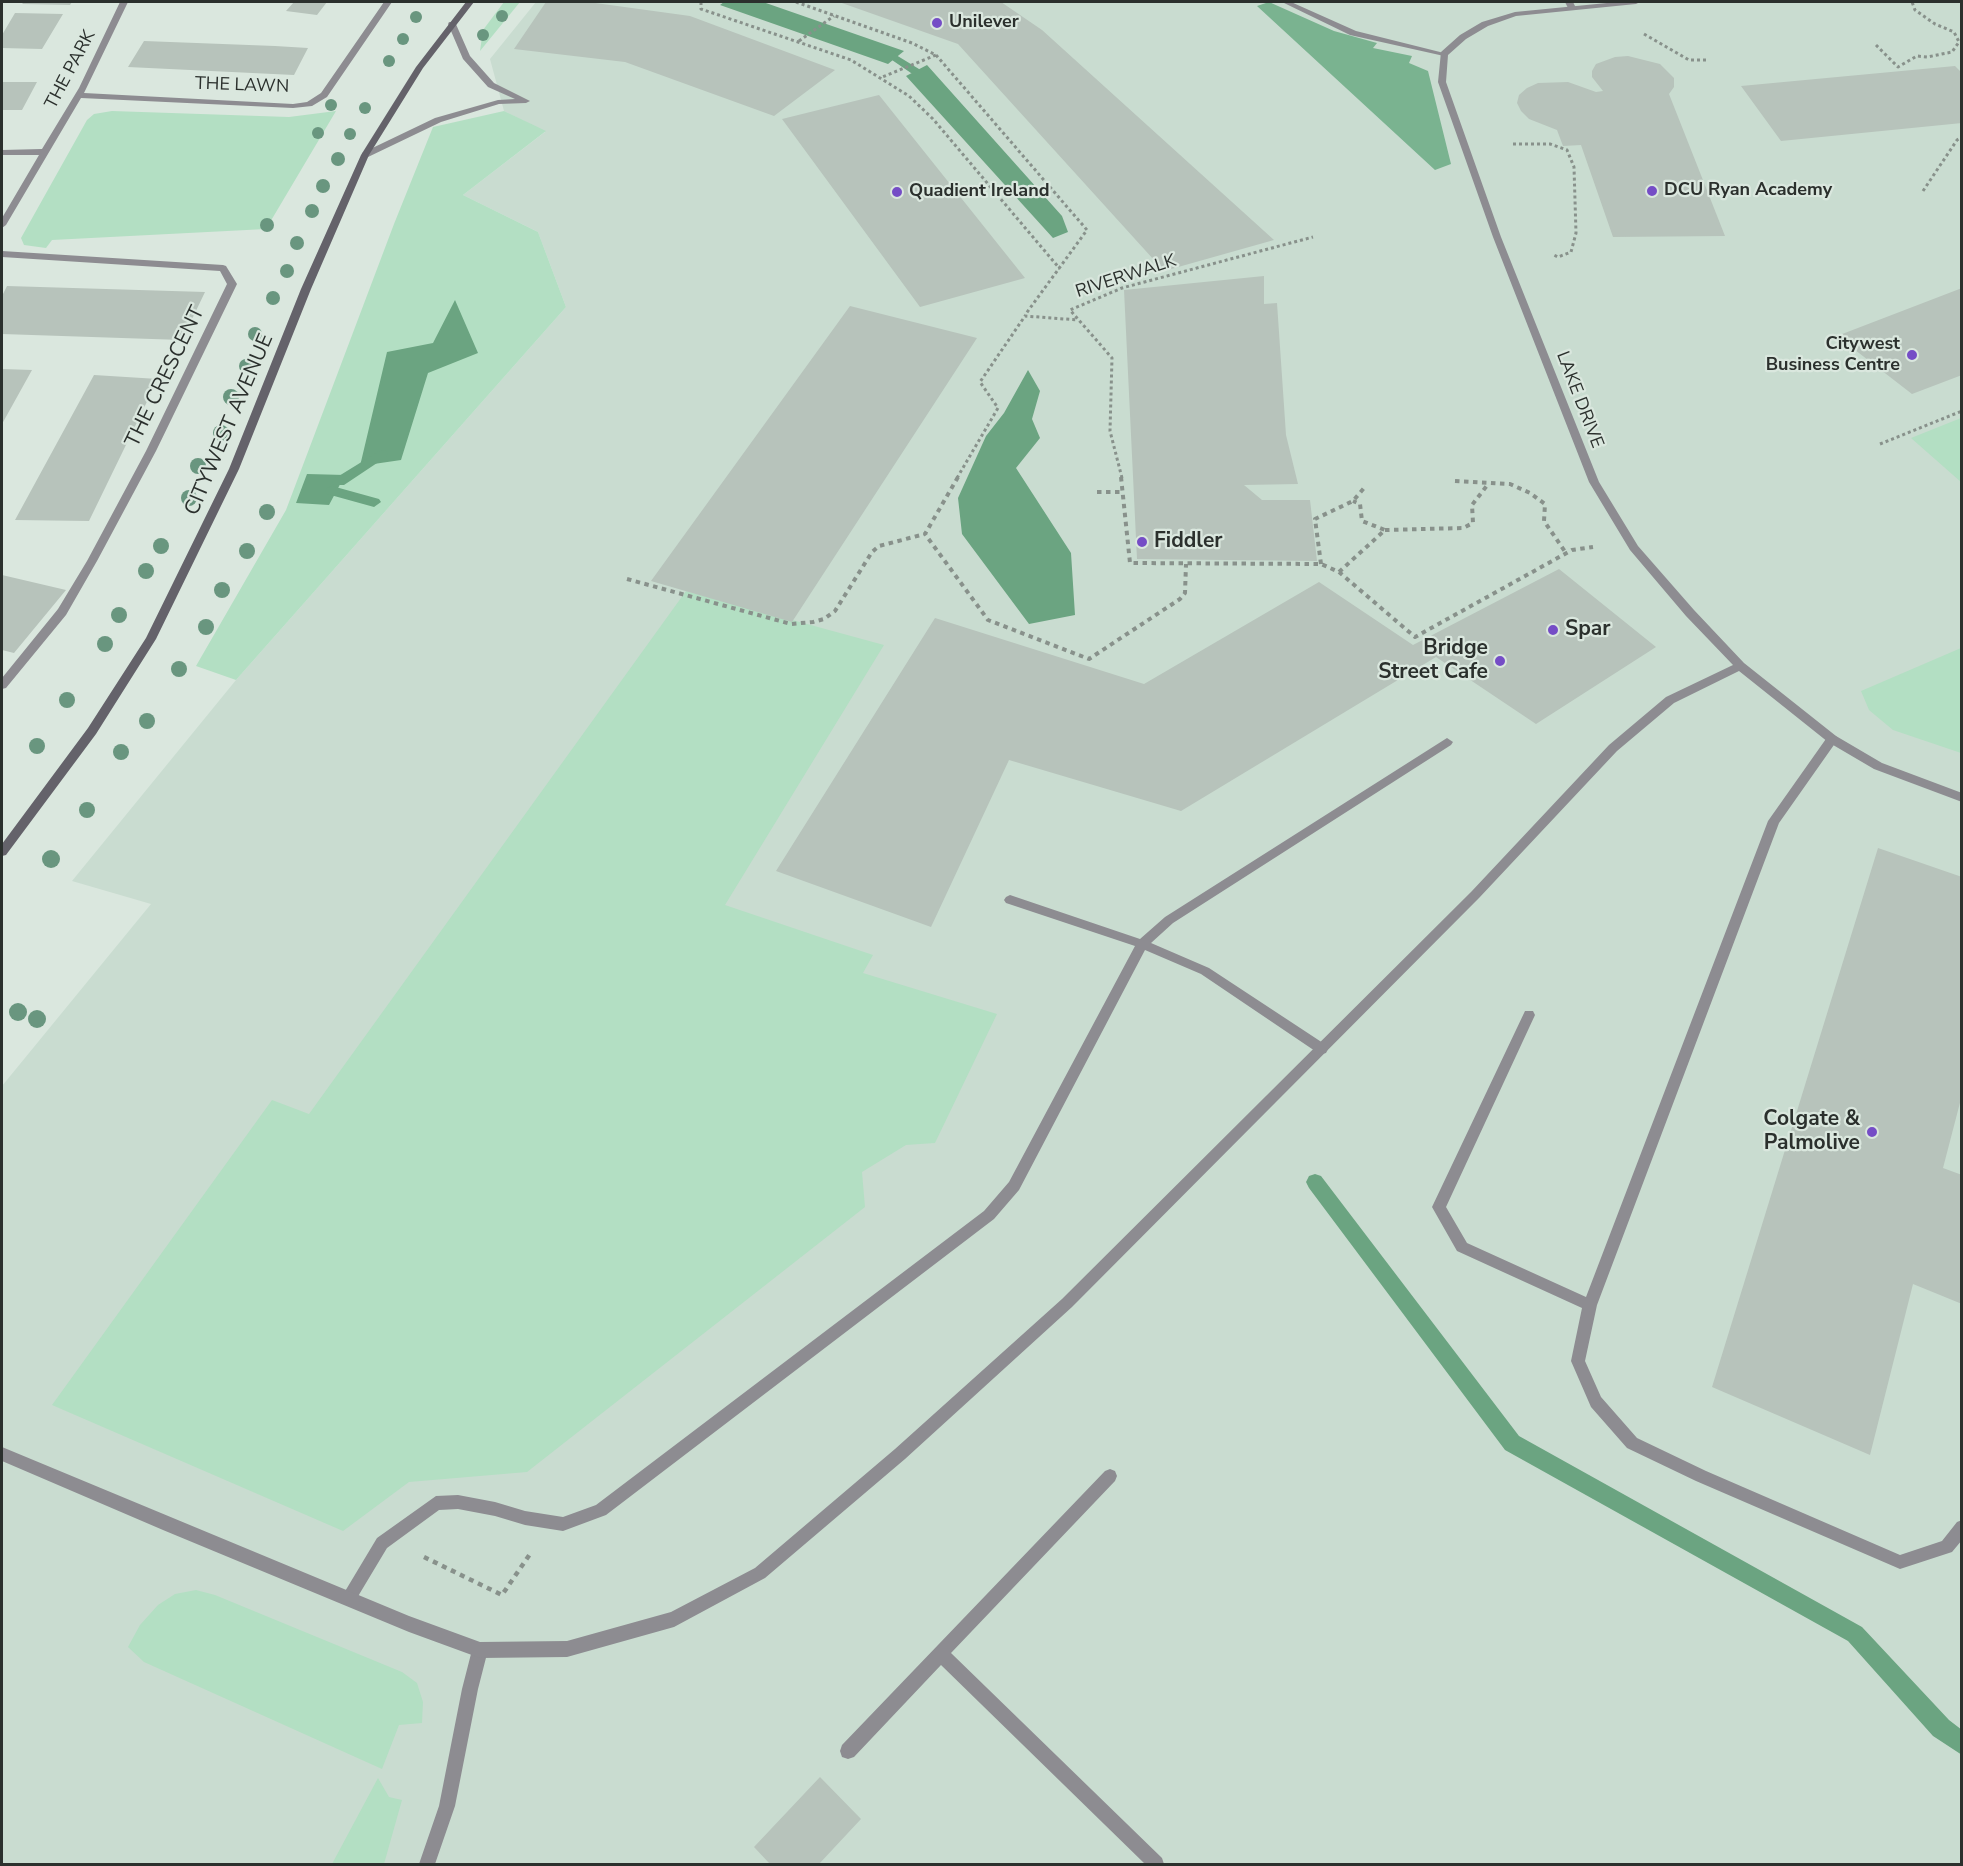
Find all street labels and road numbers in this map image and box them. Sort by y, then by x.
street label: THE PARK [41,27,101,113]
street label: THE LAWN [194,74,290,98]
street label: RIVERWALK [1073,251,1179,303]
street label: THE CRESCENT [121,302,211,452]
street label: CITYWEST AVENUE [180,330,280,520]
street label: LAKE DRIVE [1551,349,1607,451]

